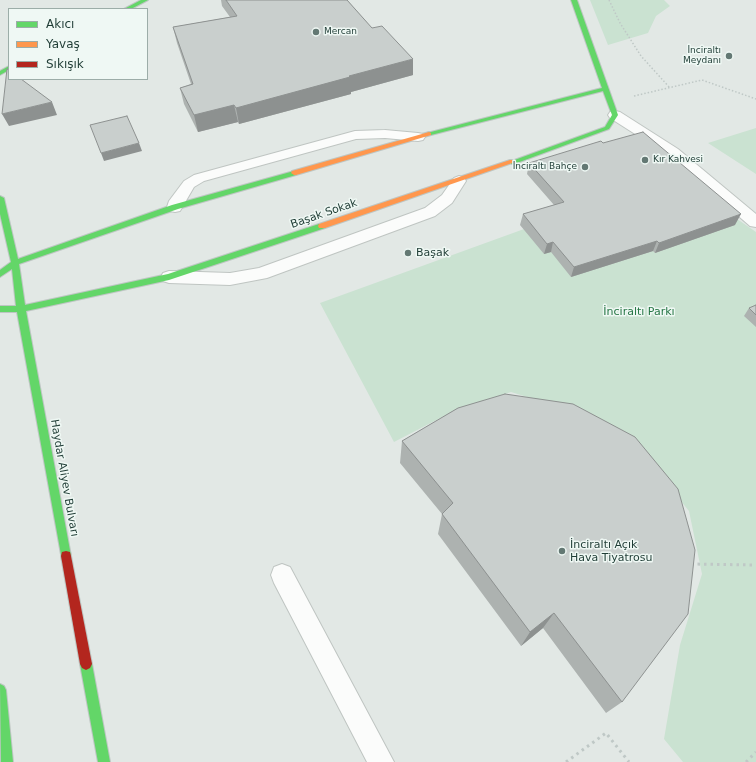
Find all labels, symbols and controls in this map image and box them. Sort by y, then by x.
legend [8,8,148,80]
text: Akıcı [46,17,74,31]
marker: Mercan [311,27,321,37]
place label: Mercan [324,27,357,37]
text: Yavaş [46,37,80,51]
place label: İnciraltı Meydanı [683,46,721,67]
marker: İnciraltı Meydanı [724,51,734,61]
text: Sıkışık [46,57,84,71]
marker: Kır Kahvesi [640,155,650,165]
place label: Kır Kahvesi [653,155,703,165]
place label: İnciraltı Bahçe [513,162,577,172]
marker: İnciraltı Bahçe [580,162,590,172]
street label: Başak Sokak [289,196,359,232]
place label: Başak [416,246,449,260]
marker: Başak [403,248,413,258]
park label: İnciraltı Parkı [603,305,675,319]
street label: Haydar Aliyev Bulvarı [47,418,81,538]
place label: İnciraltı Açık Hava Tiyatrosu [570,538,652,564]
marker: İnciraltı Açık Hava Tiyatrosu [557,546,567,556]

